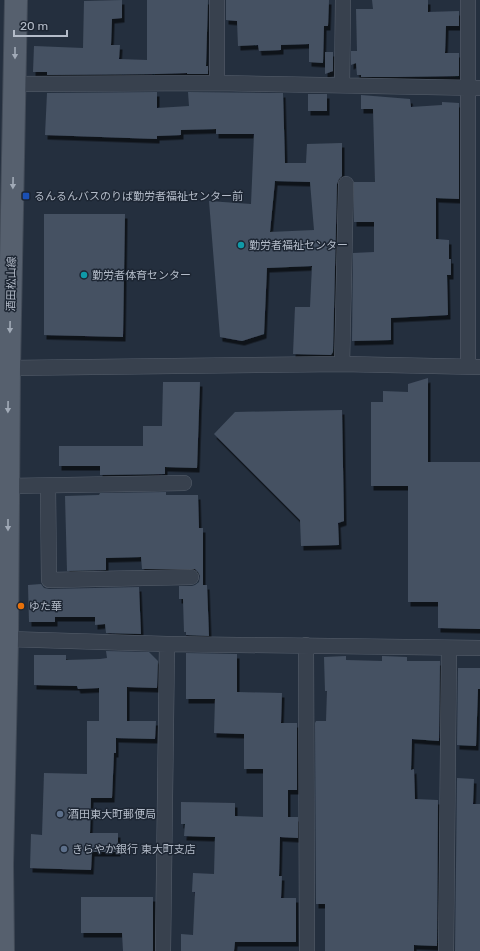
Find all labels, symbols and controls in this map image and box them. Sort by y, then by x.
scale bar [14,12,67,38]
text: 20 m [20,19,48,33]
one-way arrow [12,47,18,60]
one-way arrow [10,177,16,190]
place label: るんるんバスのりば勤労者福祉センター前 [34,190,243,203]
marker: るんるんバスのりば勤労者福祉センター前 [21,191,31,201]
place label: 勤労者福祉センター [249,239,348,252]
marker: 勤労者福祉センター [236,240,246,250]
street label: 酒田松山線 [5,256,18,312]
place label: 勤労者体育センター [92,269,191,282]
marker: 勤労者体育センター [79,270,89,280]
one-way arrow [7,321,13,334]
one-way arrow [5,401,12,413]
one-way arrow [5,519,11,532]
place label: ゆた華 [29,600,62,613]
marker: ゆた華 [16,601,26,611]
place label: 酒田東大町郵便局 [68,808,156,821]
marker: 酒田東大町郵便局 [55,809,65,819]
place label: きらやか銀行 東大町支店 [72,843,196,856]
marker: きらやか銀行 東大町支店 [59,844,69,854]

